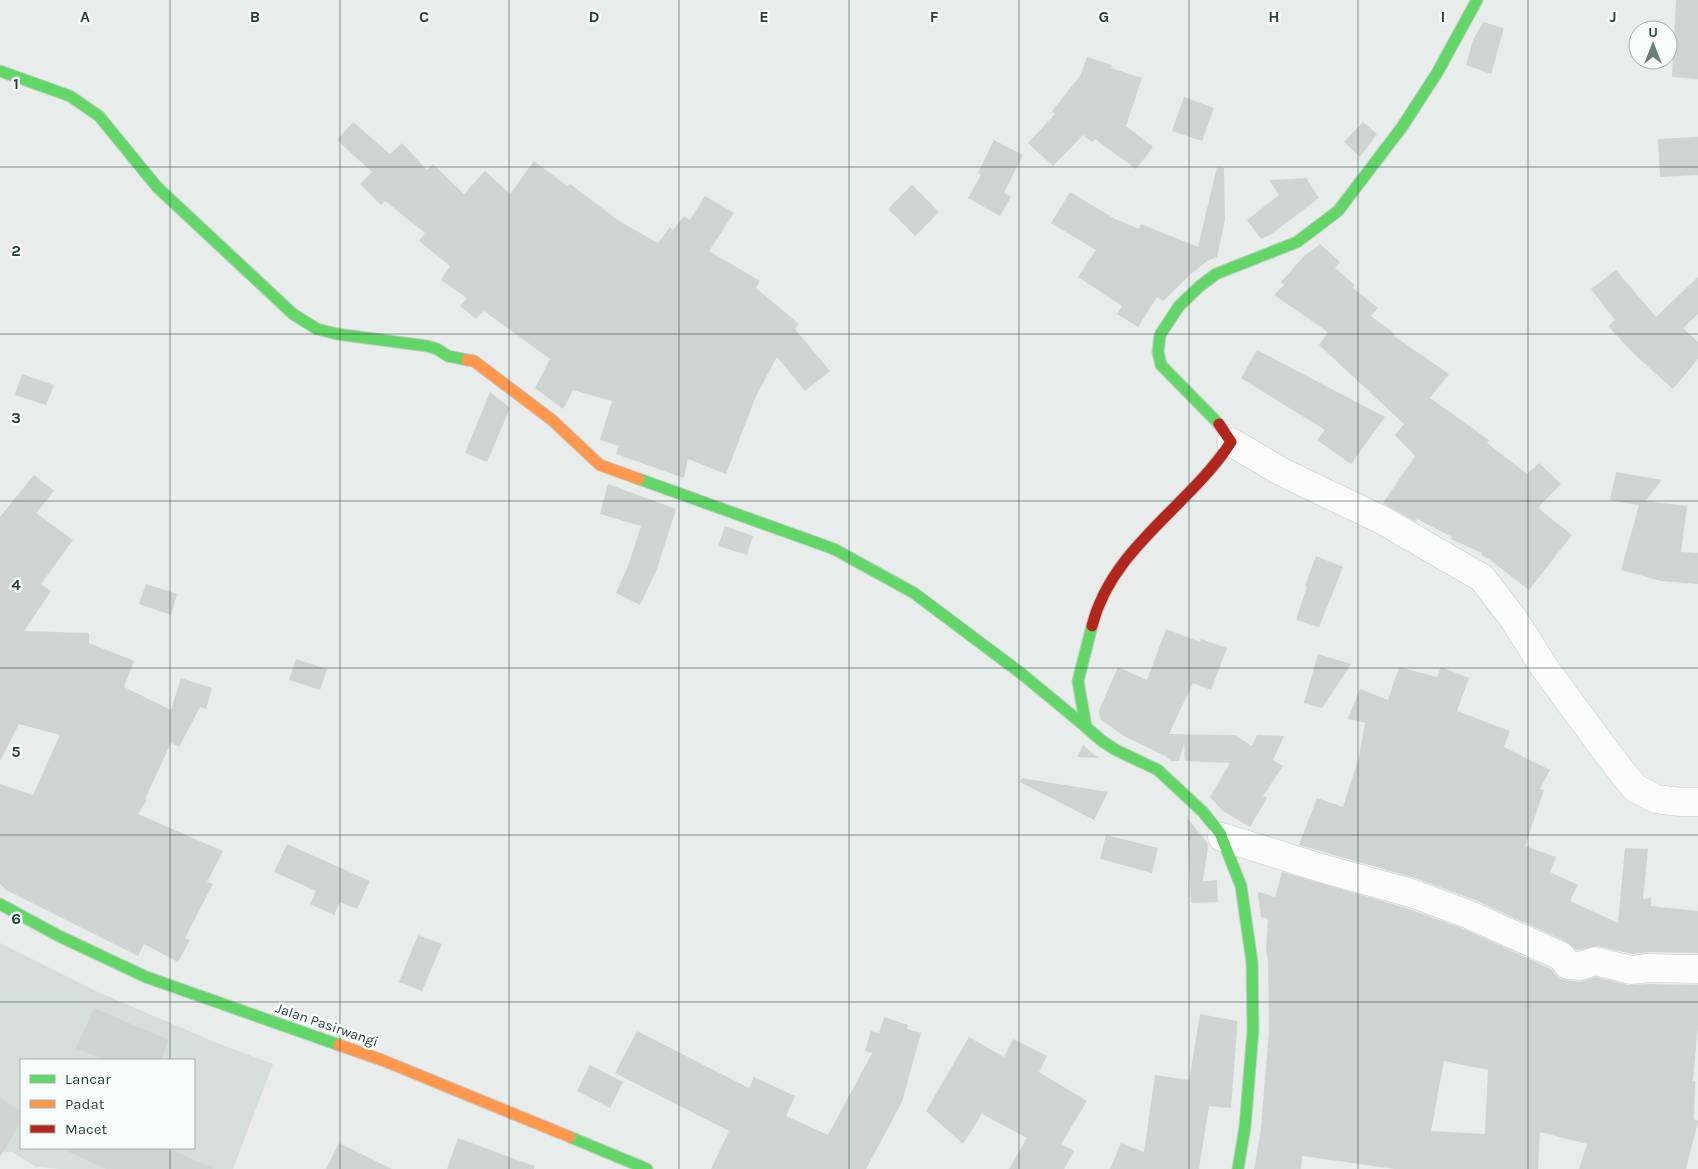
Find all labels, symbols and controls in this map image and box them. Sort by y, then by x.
text: A [80,7,90,26]
text: B [250,7,260,26]
text: C [419,7,429,26]
text: D [589,7,600,26]
text: E [759,7,769,26]
text: F [930,7,939,26]
text: G [1099,7,1109,26]
text: H [1268,7,1280,26]
text: I [1441,7,1445,26]
text: J [1609,7,1617,26]
north arrow [1628,20,1678,70]
text: U [1648,24,1658,41]
text: 1 [13,74,19,93]
text: 2 [11,241,21,260]
text: 3 [11,408,21,427]
text: 4 [11,575,21,594]
text: 5 [11,742,21,761]
text: 6 [11,909,21,928]
street label: Jalan Pasirwangi [274,1000,380,1050]
legend [20,1059,195,1149]
text: Lancar [65,1070,111,1088]
text: Padat [65,1095,105,1113]
text: Macet [65,1120,107,1138]

